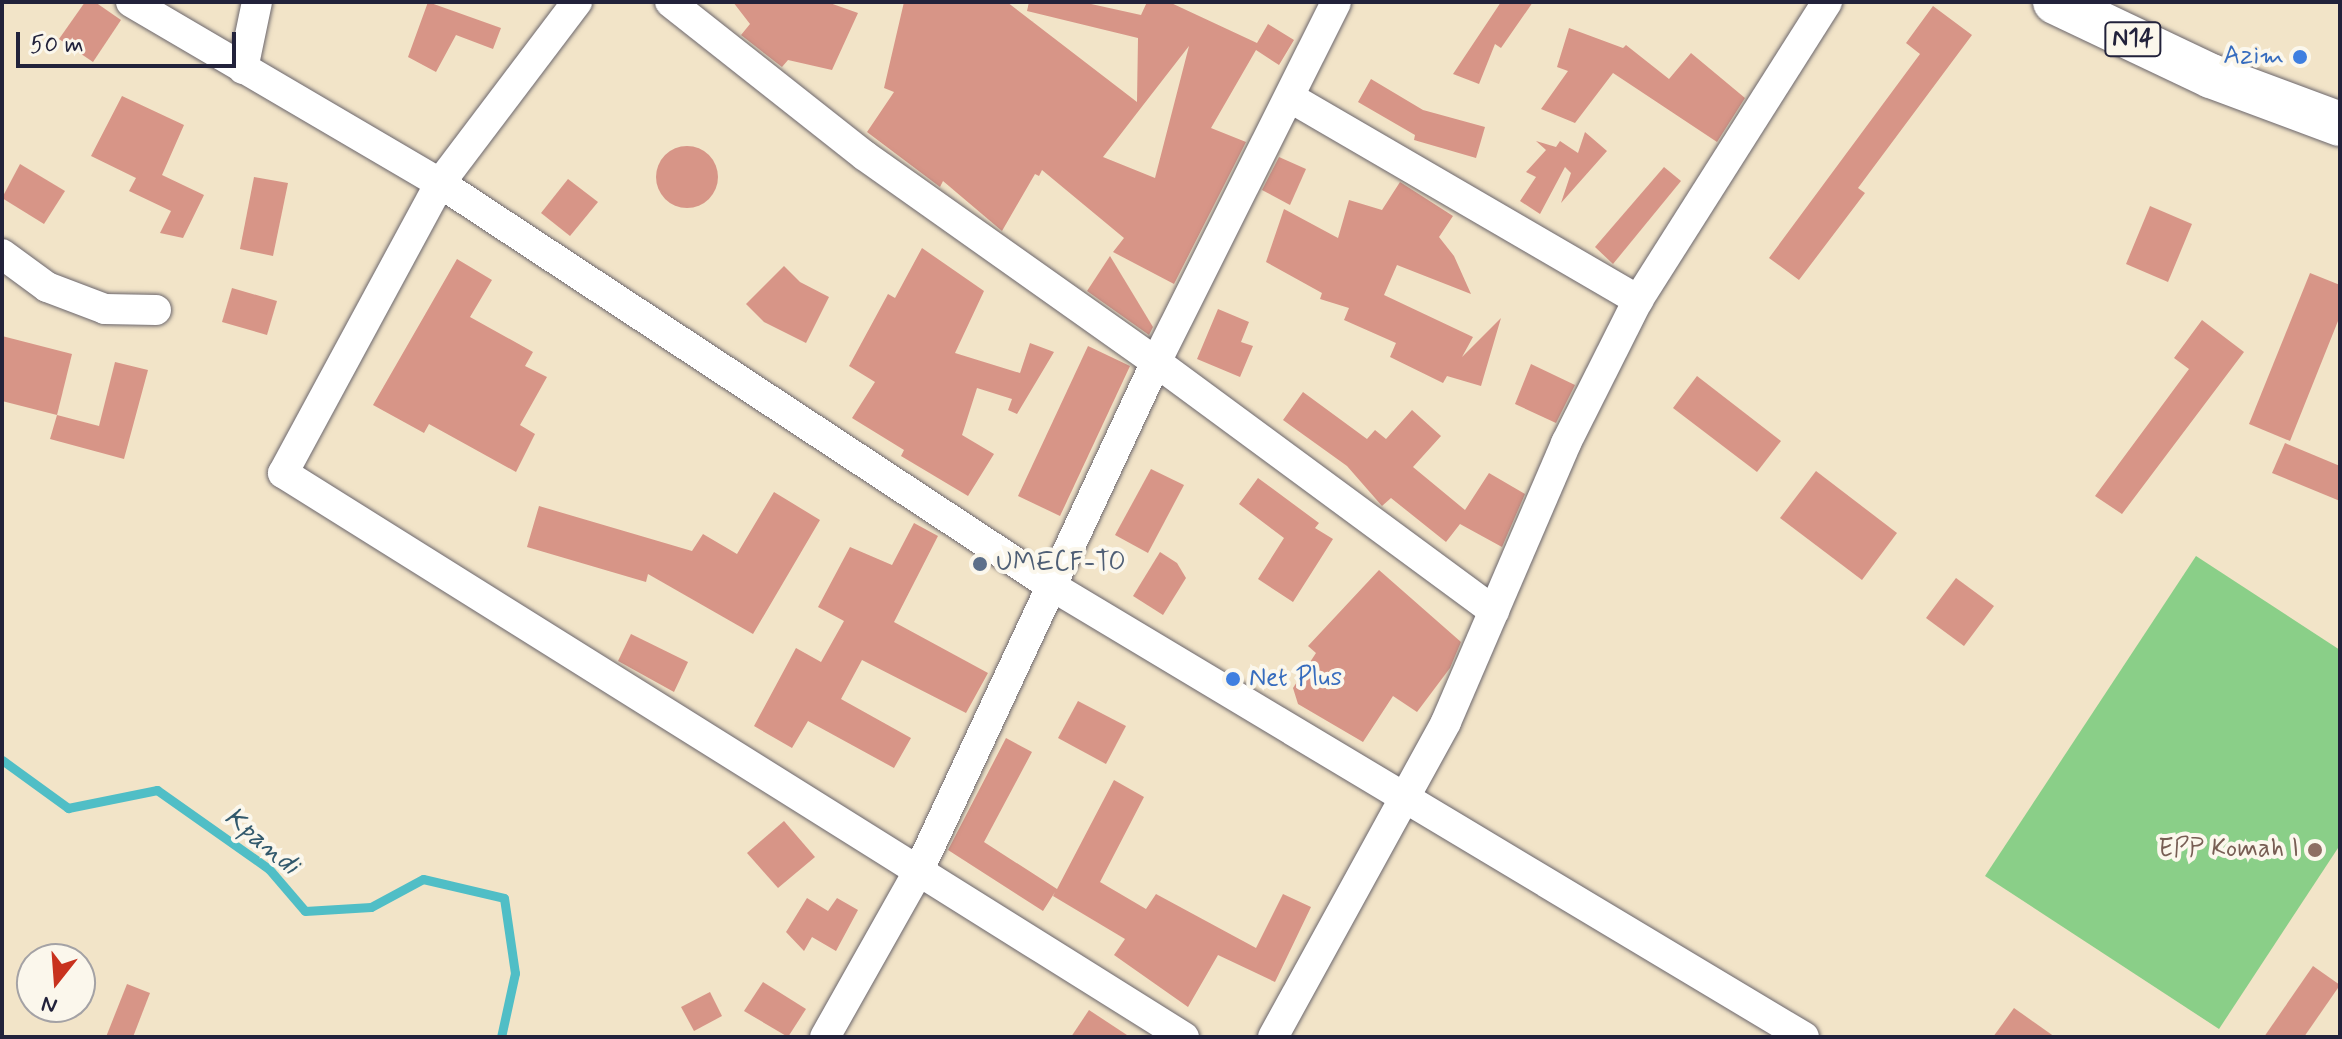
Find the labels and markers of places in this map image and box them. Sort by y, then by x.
place label: Azim [2223,41,2284,73]
marker: Azim [2291,48,2309,66]
place label: UMECF-TO [996,548,1126,580]
marker: UMECF-TO [971,555,989,573]
place label: Net Plus [1249,663,1339,695]
marker: Net Plus [1224,670,1242,688]
place label: EPP Komah I [2147,834,2299,866]
marker: EPP Komah I [2306,841,2324,859]

